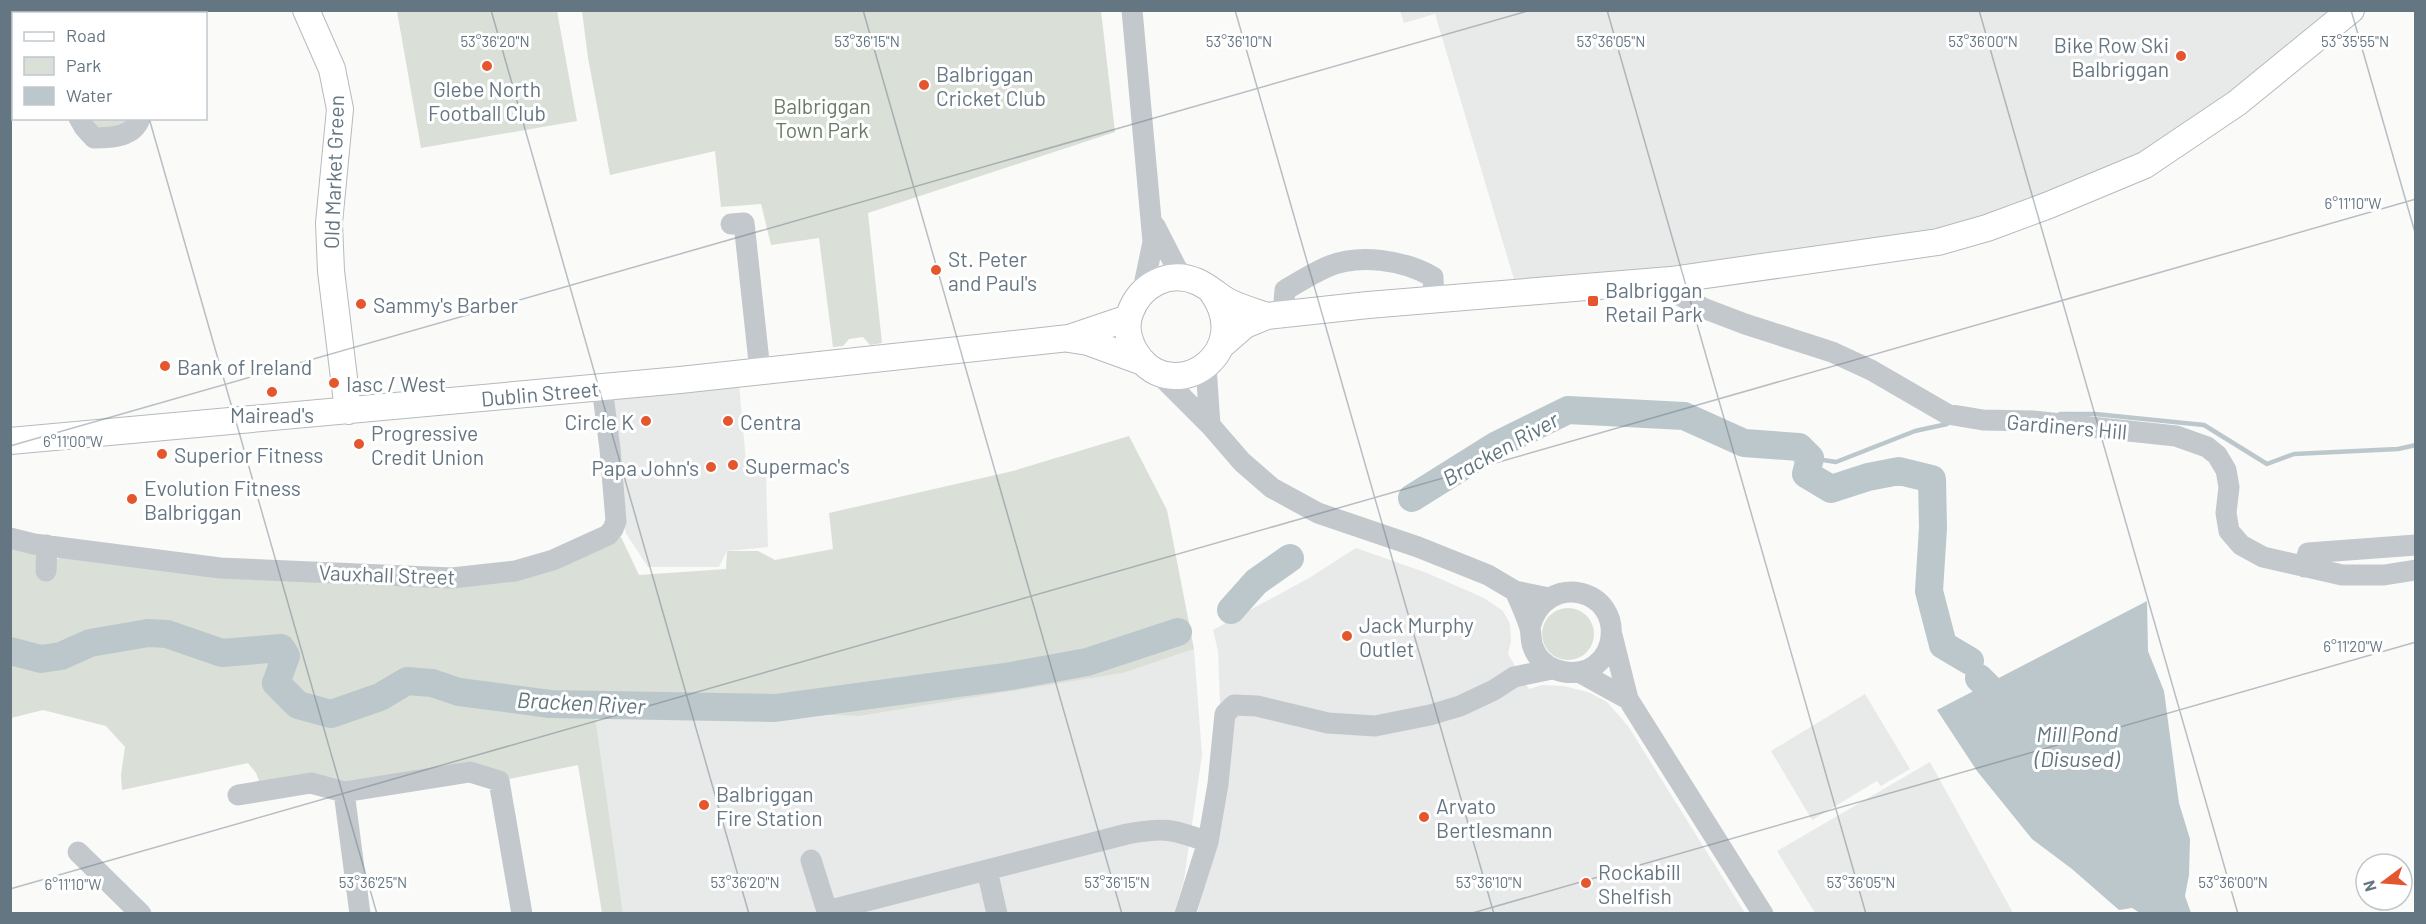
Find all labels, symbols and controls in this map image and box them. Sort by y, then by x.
legend [12,12,207,120]
text: Road [66,24,106,46]
text: 53°36'20"N [460,32,530,50]
text: 53°36'15"N [834,32,900,50]
text: 53°36'10"N [1206,32,1272,50]
text: 53°36'05"N [1577,32,1645,50]
text: 53°36'00"N [1948,32,2018,50]
place label: Bike Row Ski Balbriggan [2054,32,2169,81]
text: 53°35'55"N [2321,32,2389,50]
marker: Bike Row Ski Balbriggan [2174,49,2188,63]
text: Park [66,54,101,76]
marker: Glebe North Football Club [480,59,494,73]
place label: Balbriggan Cricket Club [936,61,1046,110]
place label: Glebe North Football Club [428,76,546,125]
marker: Balbriggan Cricket Club [917,78,931,92]
text: Water [66,84,113,106]
park label: Balbriggan Town Park [773,93,871,142]
street label: Old Market Green [318,95,348,249]
text: 6°11'10"W [2325,194,2381,212]
place label: St. Peter and Paul's [948,246,1037,295]
marker: St. Peter and Paul's [929,263,943,277]
place label: Balbriggan Retail Park [1605,277,1703,326]
place label: Sammy's Barber [373,292,519,317]
marker: Balbriggan Retail Park [1586,294,1600,308]
marker: Sammy's Barber [354,297,368,311]
place label: Bank of Ireland [177,354,312,379]
marker: Bank of Ireland [158,359,172,373]
place label: Iasc / West [346,371,446,396]
street label: Dublin Street [480,375,600,411]
marker: Iasc / West [327,376,341,390]
marker: Mairead's [265,385,279,399]
place label: Mairead's [230,402,314,427]
water label: Bracken River [1438,405,1564,491]
street label: Gardiners Hill [2006,408,2128,444]
place label: Circle K [564,409,634,434]
place label: Centra [740,409,801,434]
marker: Circle K [639,414,653,428]
marker: Centra [721,414,735,428]
place label: Progressive Credit Union [371,420,484,469]
text: 6°11'00"W [43,432,103,450]
marker: Progressive Credit Union [352,437,366,451]
place label: Superior Fitness [174,442,323,467]
marker: Superior Fitness [155,447,169,461]
place label: Supermac's [745,453,850,478]
place label: Papa John's [591,455,699,480]
marker: Supermac's [726,458,740,472]
marker: Papa John's [704,460,718,474]
place label: Evolution Fitness Balbriggan [144,475,301,524]
marker: Evolution Fitness Balbriggan [125,492,139,506]
street label: Vauxhall Street [318,559,456,589]
place label: Jack Murphy Outlet [1359,612,1474,661]
marker: Jack Murphy Outlet [1340,629,1354,643]
text: 6°11'20"W [2323,637,2383,655]
water label: Bracken River [516,686,647,718]
water label: Mill Pond (Disused) [2035,720,2121,771]
place label: Balbriggan Fire Station [716,781,823,830]
place label: Arvato Bertlesmann [1436,793,1553,842]
marker: Balbriggan Fire Station [697,798,711,812]
marker: Arvato Bertlesmann [1417,810,1431,824]
north arrow [2354,852,2414,912]
place label: Rockabill Shelfish [1598,859,1681,908]
text: 53°36'25"N [339,873,407,891]
text: 53°36'20"N [710,873,780,891]
text: 53°36'15"N [1084,873,1150,891]
text: 53°36'10"N [1456,873,1522,891]
text: 53°36'05"N [1827,873,1895,891]
text: 53°36'00"N [2198,873,2268,891]
text: 6°11'10"W [45,875,101,893]
marker: Rockabill Shelfish [1579,876,1593,890]
text: N [2359,879,2380,894]

